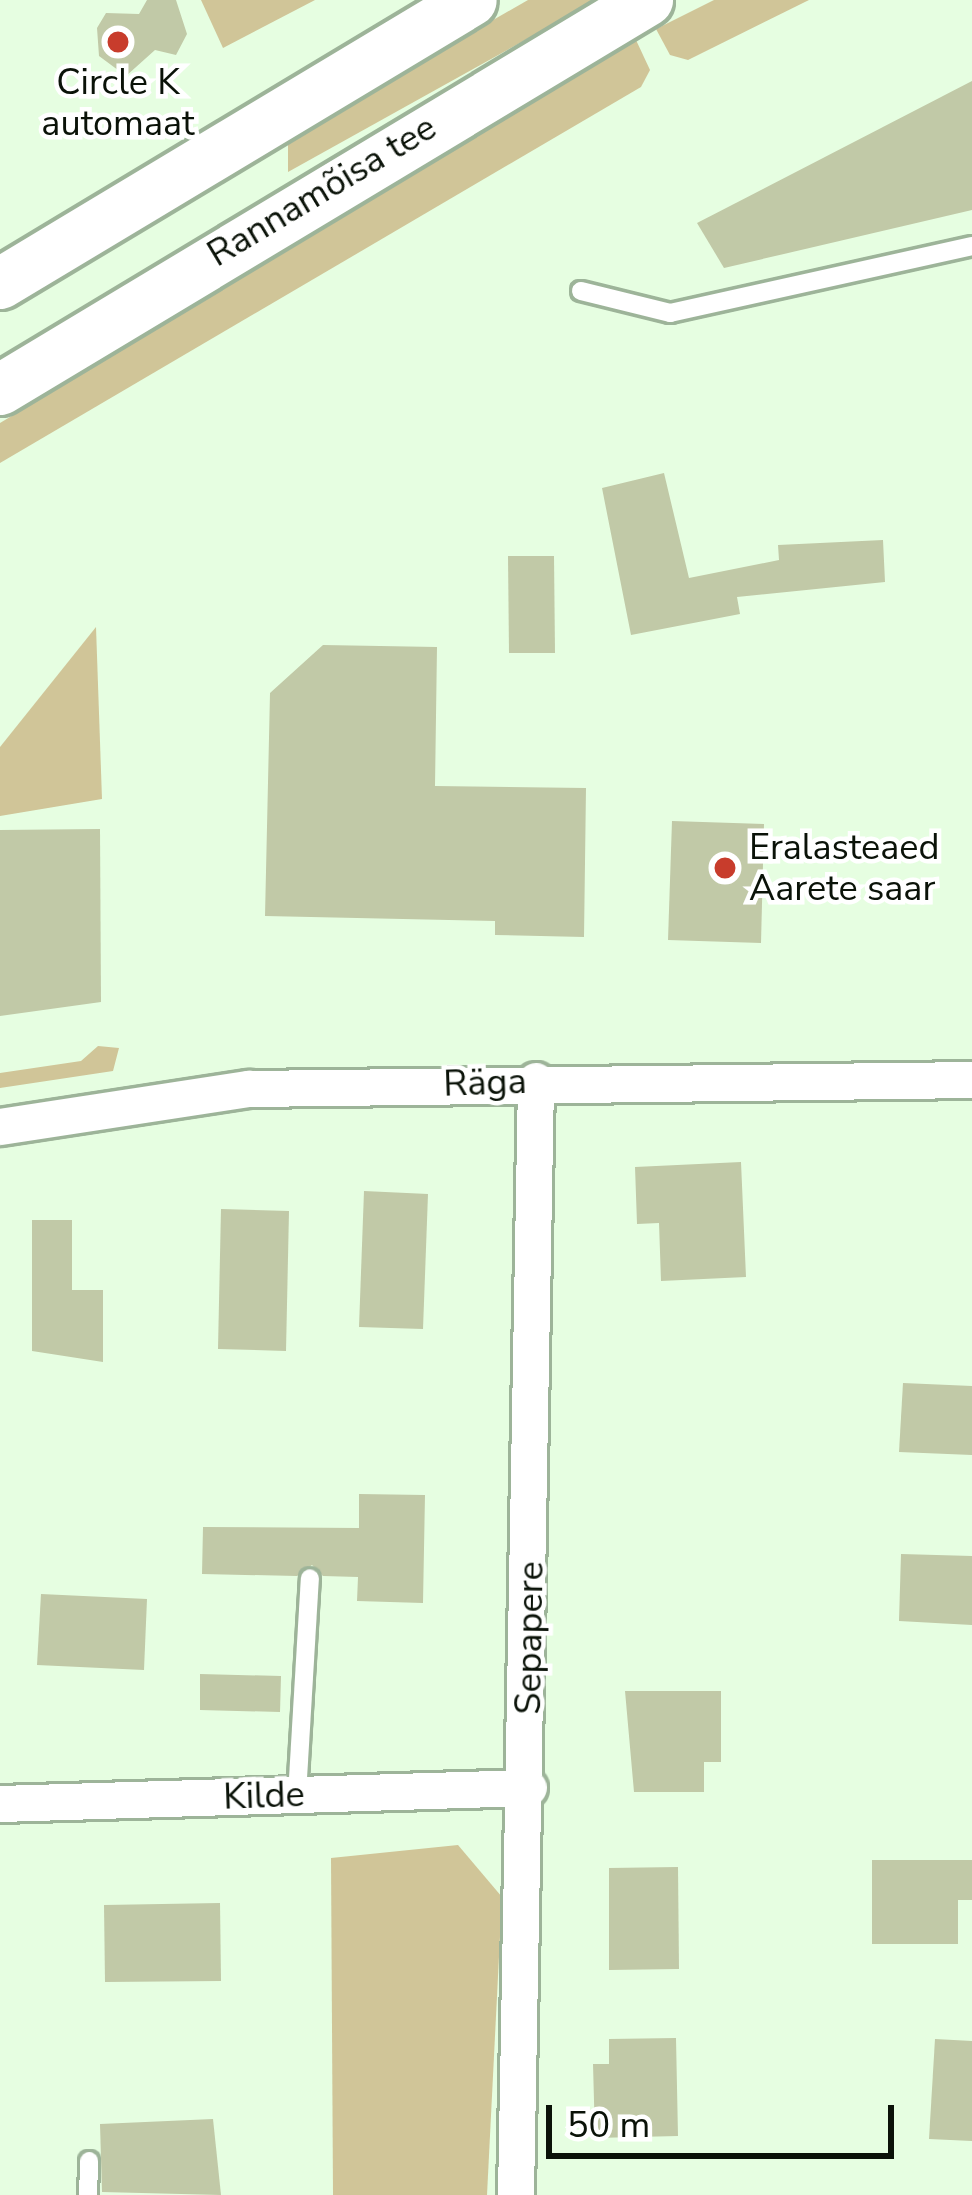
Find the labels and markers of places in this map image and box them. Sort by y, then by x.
marker: Circle K automaat [105,29,131,55]
place label: Circle K automaat [41,60,195,145]
place label: Eralasteaed Aarete saar [749,825,939,910]
marker: Eralasteaed Aarete saar [712,855,738,881]

